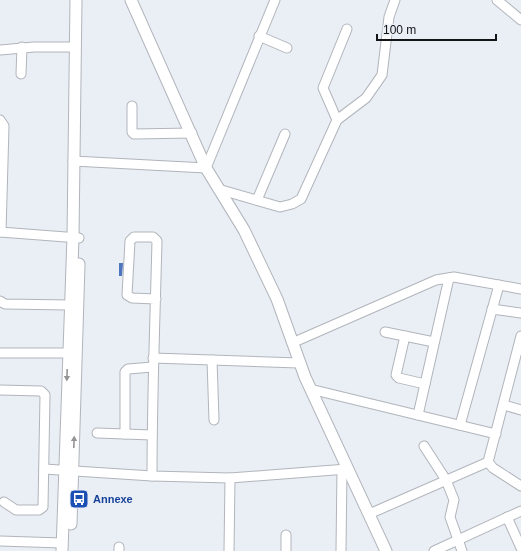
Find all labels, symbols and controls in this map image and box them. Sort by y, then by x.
scale bar [377,16,496,42]
text: 100 m [383,23,416,37]
one-way arrow [64,369,70,382]
one-way arrow [71,435,77,448]
bus stop icon: Annexe [68,488,90,510]
place label: Annexe [93,493,133,505]

